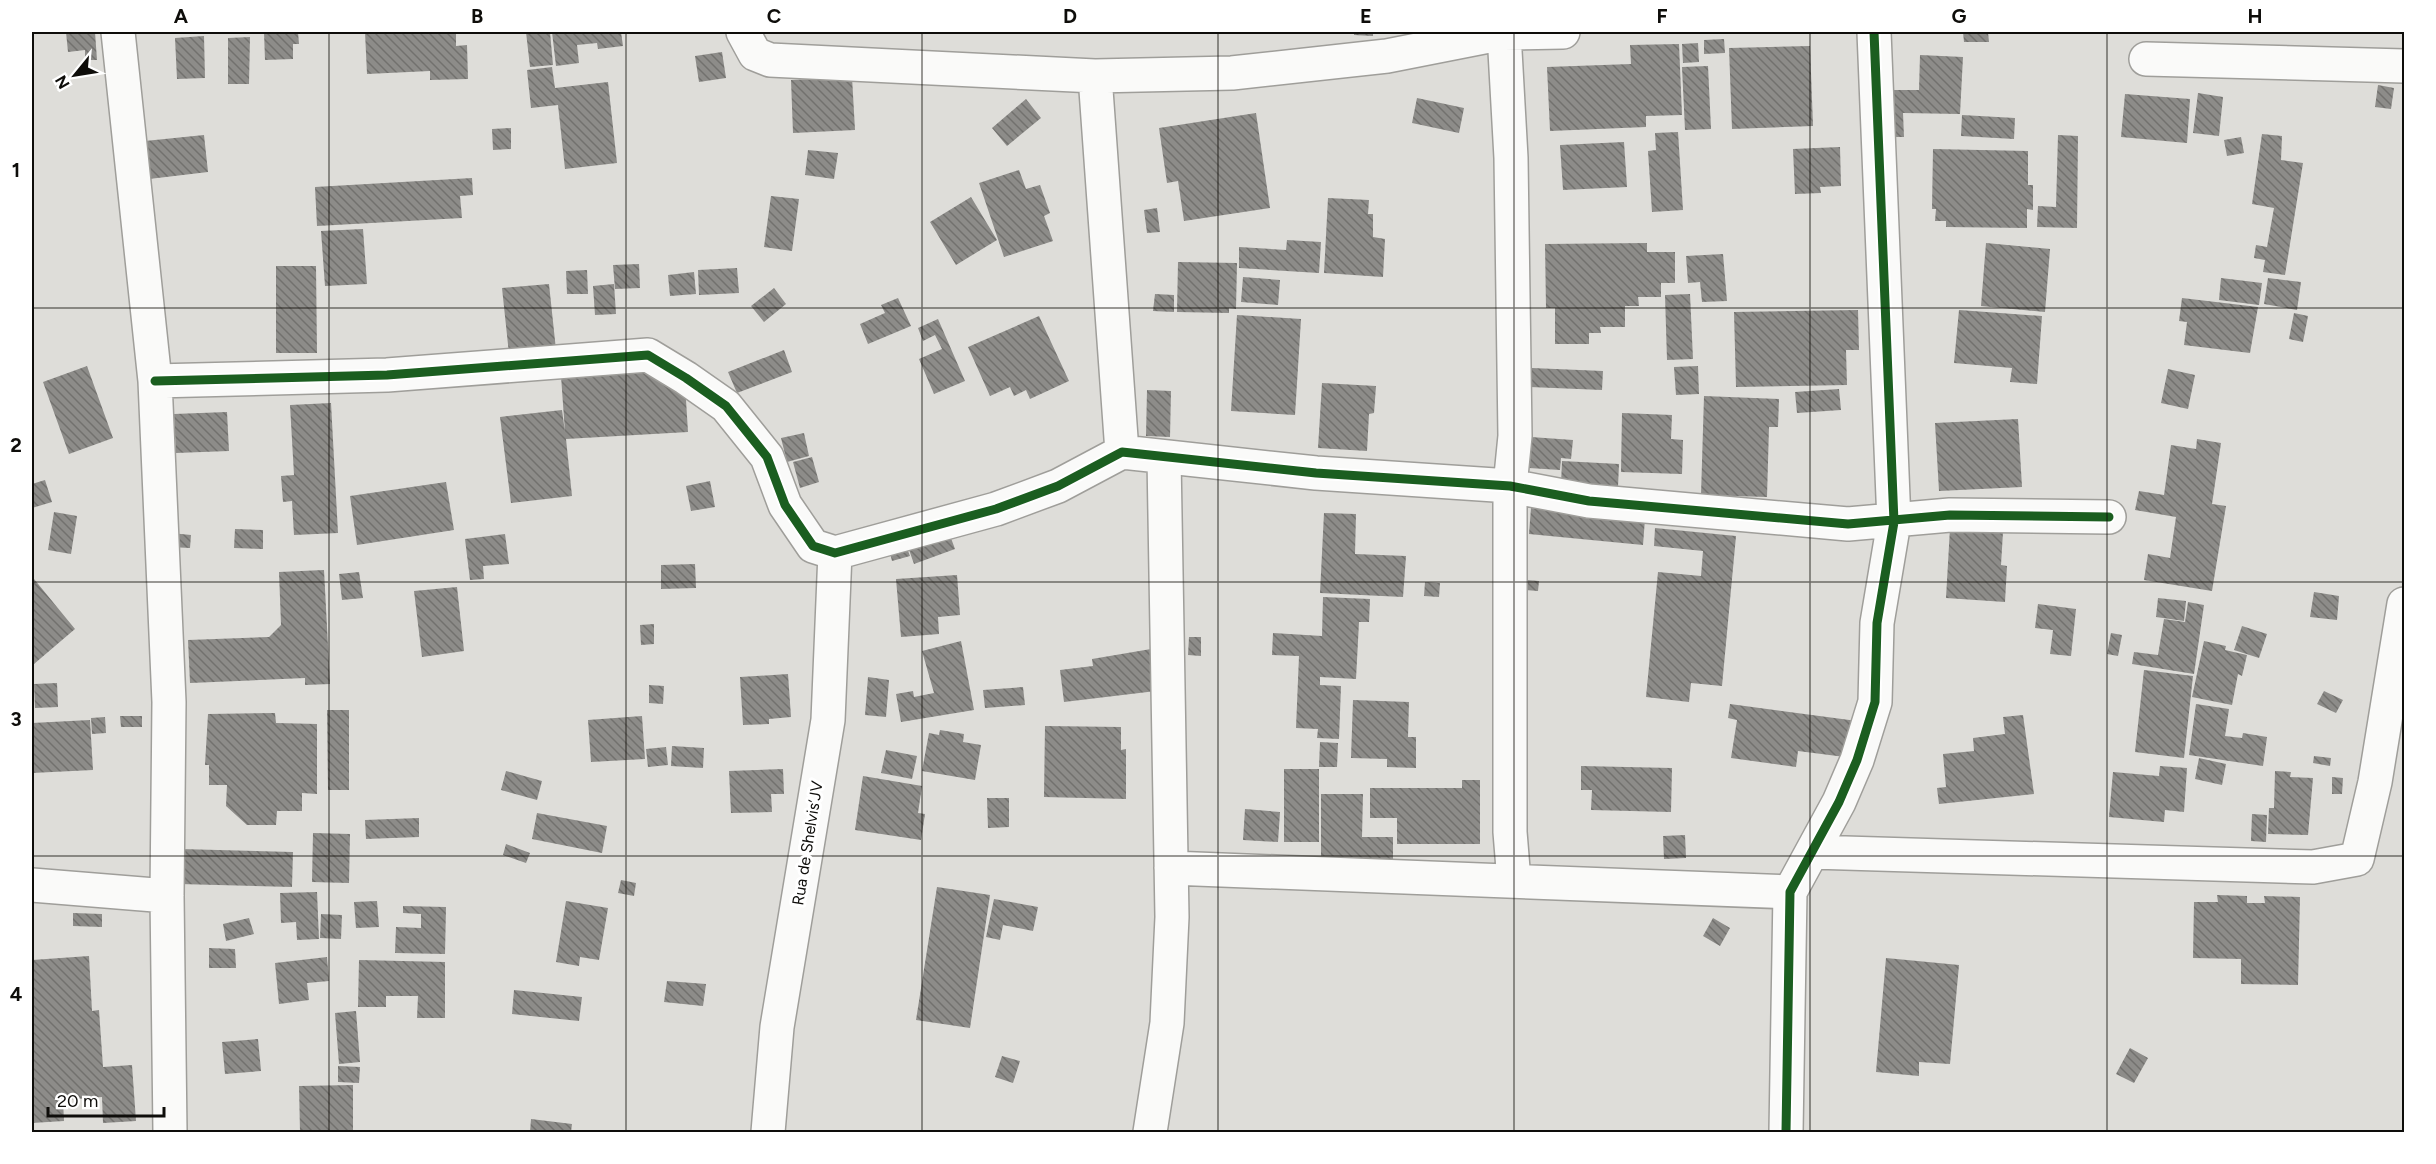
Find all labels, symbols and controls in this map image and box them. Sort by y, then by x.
text: A [174,4,189,28]
text: B [471,4,483,28]
text: C [767,4,781,28]
text: D [1063,4,1077,28]
text: E [1360,4,1372,28]
text: F [1656,4,1668,28]
text: G [1952,4,1967,28]
text: H [2248,4,2263,28]
north arrow [45,45,105,105]
text: N [51,72,74,92]
text: 1 [12,158,20,182]
text: 2 [10,433,22,457]
text: 3 [10,707,22,731]
street label: Rua de Shelvis’JV [788,779,827,907]
text: 4 [10,982,23,1006]
scale bar [48,1080,164,1118]
text: 20 m [57,1090,98,1112]

